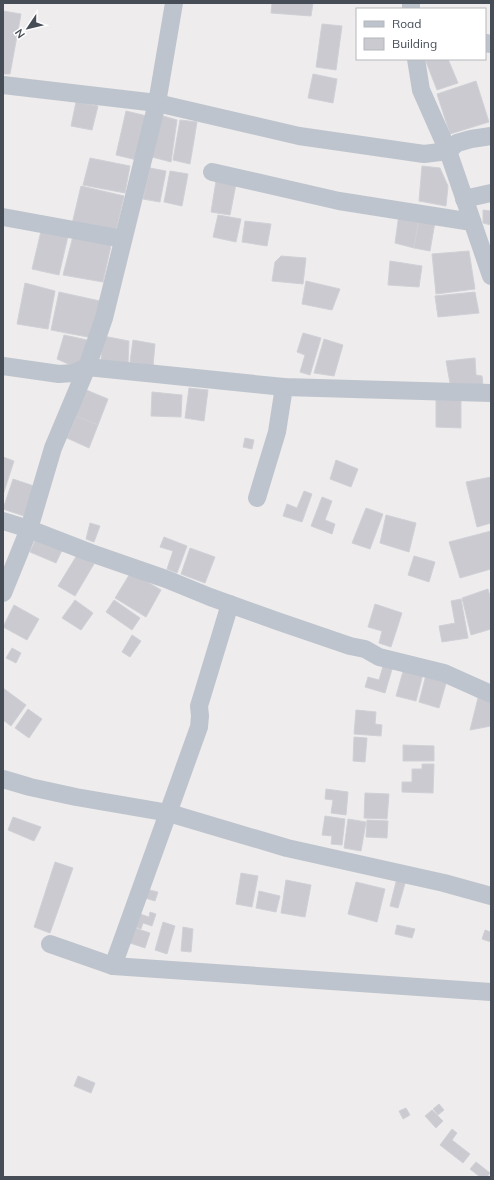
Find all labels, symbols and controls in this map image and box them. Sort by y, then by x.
north arrow [8,8,48,48]
legend [356,8,486,60]
text: Road [392,16,421,31]
text: N [12,26,28,41]
text: Building [392,36,437,51]

